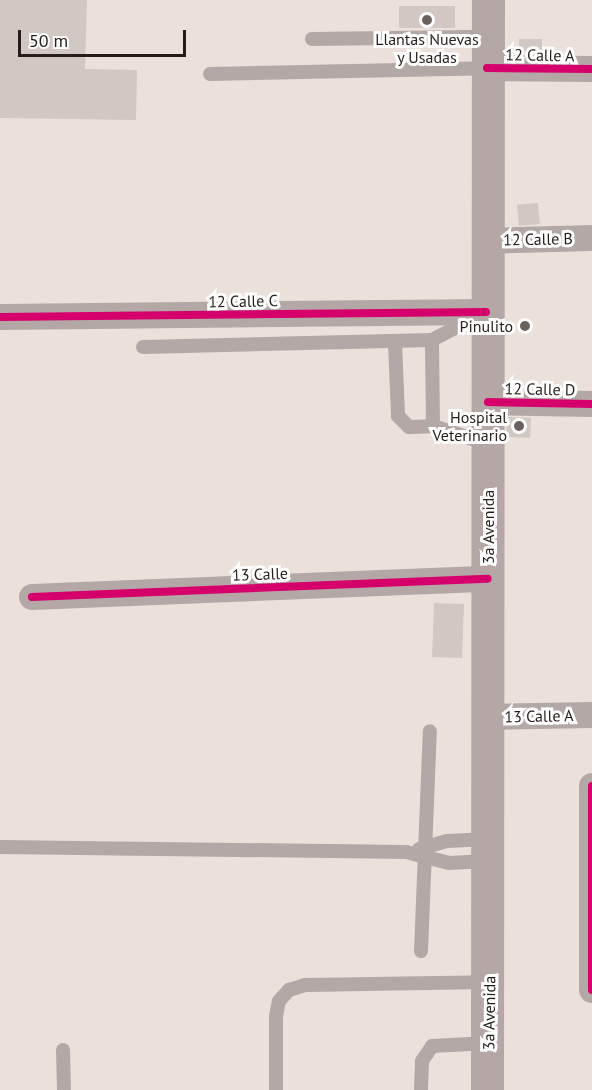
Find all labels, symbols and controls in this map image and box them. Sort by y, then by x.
marker: Llantas Nuevas y Usadas [420,13,434,27]
scale bar [21,18,189,56]
text: 50 m [29,29,68,52]
place label: Llantas Nuevas y Usadas [375,29,479,67]
street label: 12 Calle A [505,45,575,65]
street label: 12 Calle B [503,229,573,249]
street label: 12 Calle C [208,291,278,311]
place label: Pinulito [460,316,513,336]
marker: Pinulito [518,319,532,333]
street label: 12 Calle D [504,379,576,399]
place label: Hospital Veterinario [433,407,507,445]
marker: Hospital Veterinario [512,419,526,433]
street label: 3a Avenida [478,490,498,564]
street label: 13 Calle [232,563,288,585]
street label: 13 Calle A [504,706,574,726]
street label: 3a Avenida [479,975,499,1051]

